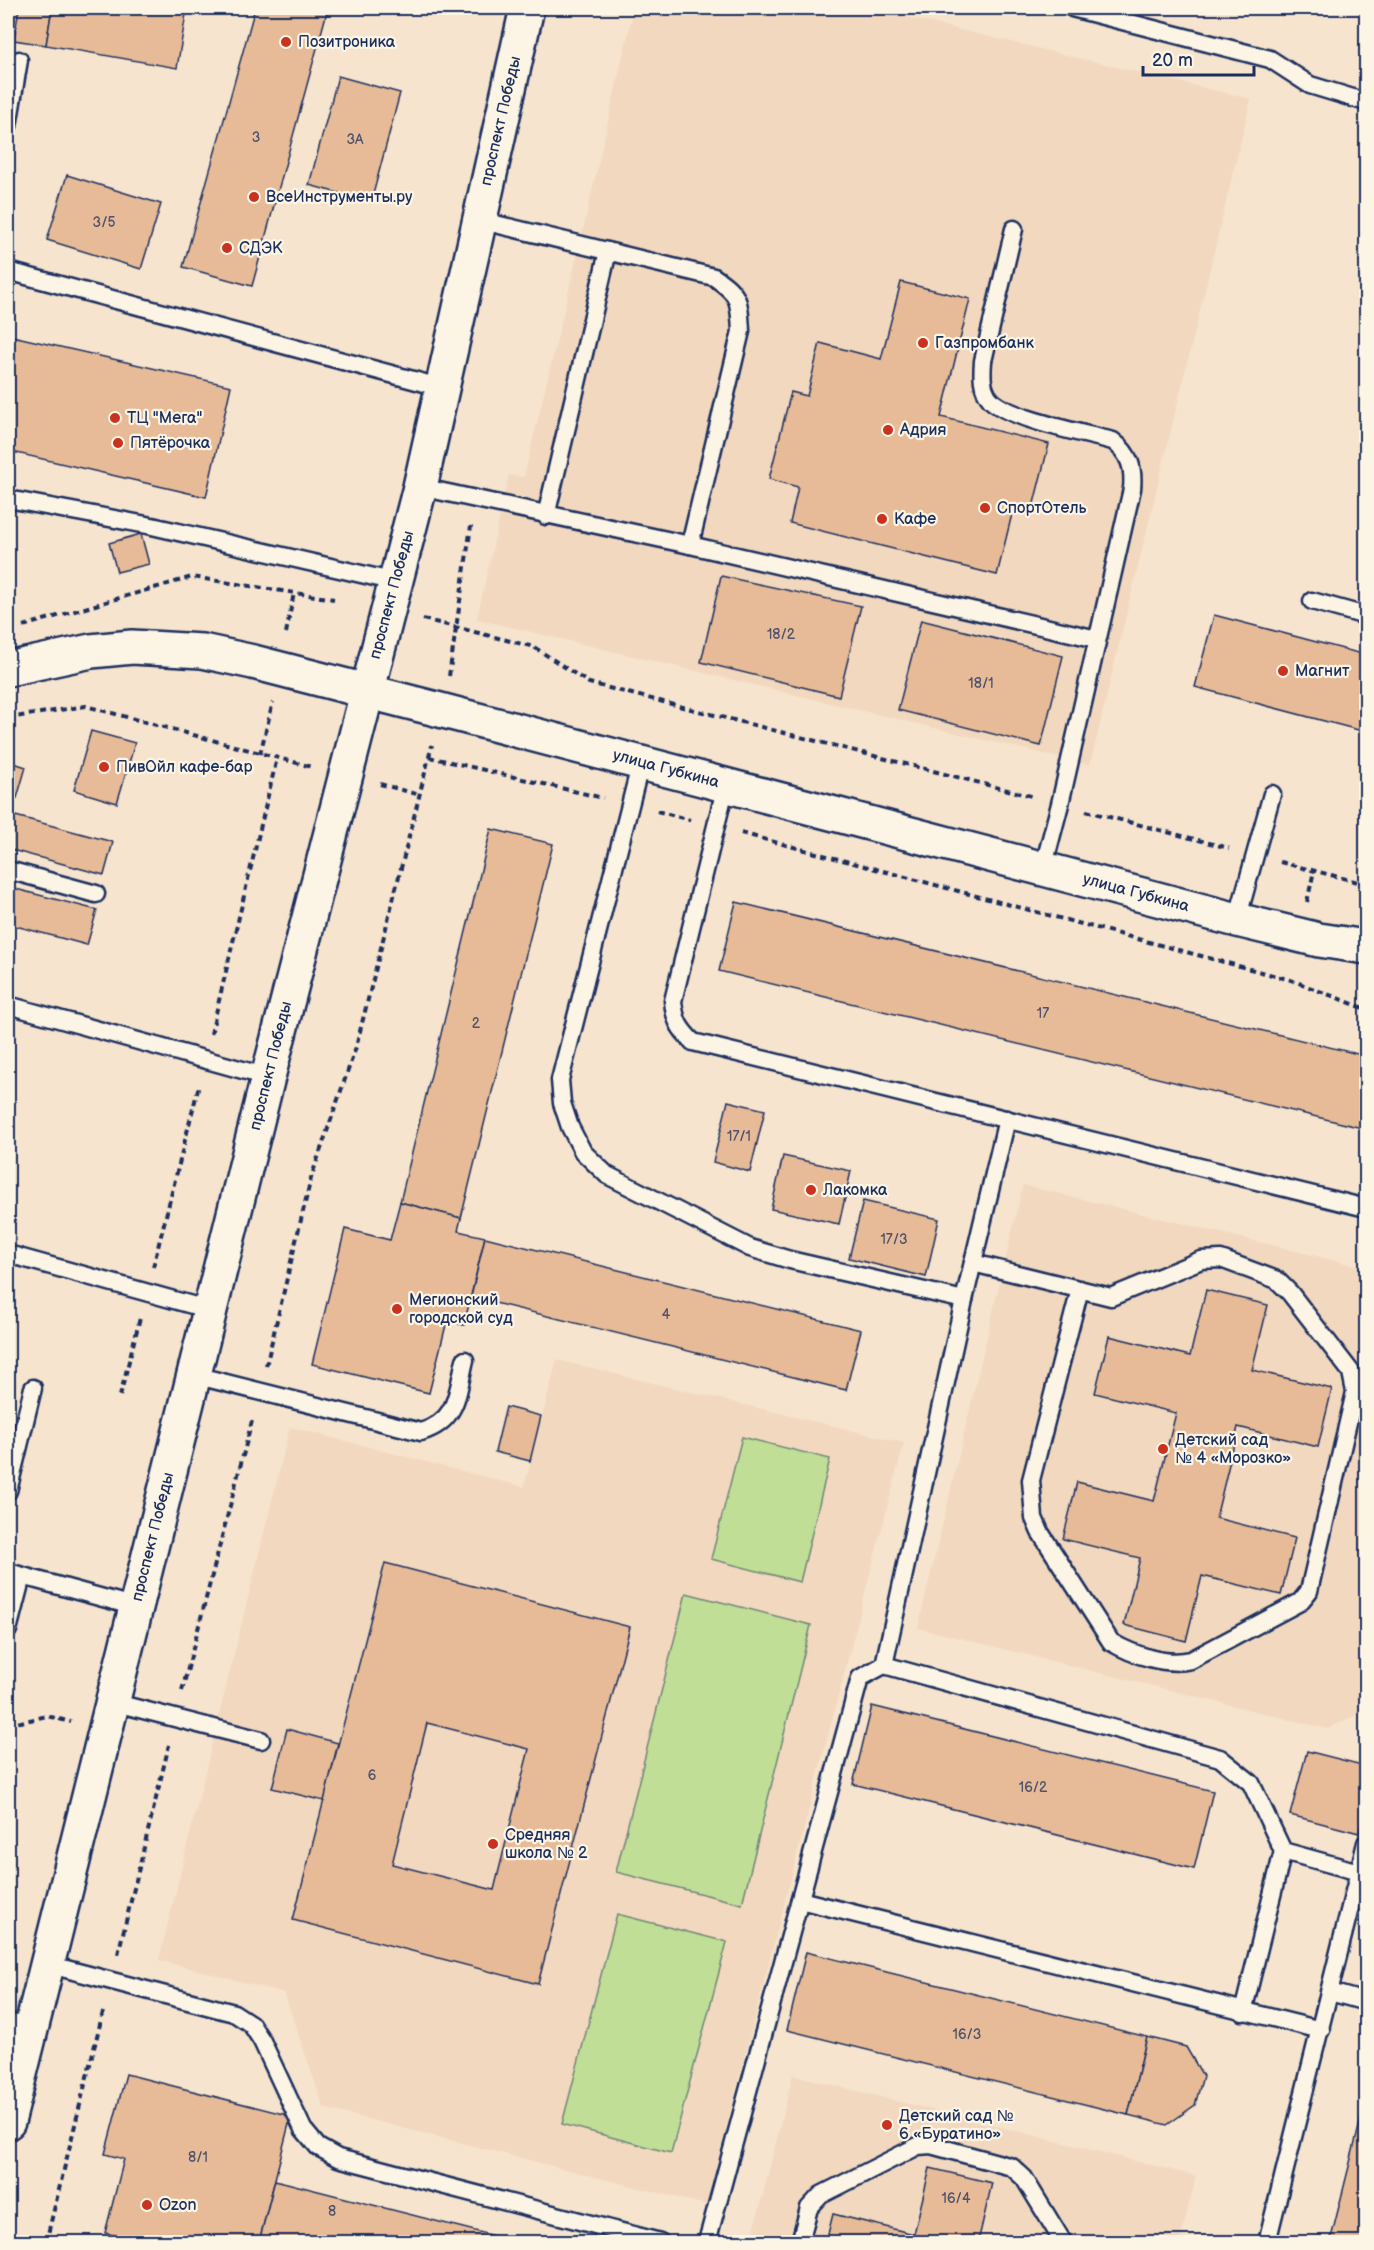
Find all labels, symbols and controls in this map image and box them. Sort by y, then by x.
place label: Позитроника [298,33,396,52]
marker: Позитроника [279,35,293,49]
scale bar [1143,39,1254,77]
text: 20 m [1152,50,1193,71]
street label: проспект Победы [477,54,525,188]
house number: 3 [252,129,260,146]
house number: 3А [346,131,364,148]
place label: ВсеИнструменты.ру [266,188,413,207]
marker: ВсеИнструменты.ру [247,190,261,204]
house number: 3/5 [93,214,115,231]
place label: СДЭК [239,239,283,258]
marker: СДЭК [220,241,234,255]
place label: Газпромбанк [935,334,1034,353]
marker: Газпромбанк [916,336,930,350]
place label: ТЦ "Мега" [127,409,202,428]
marker: ТЦ "Мега" [108,411,122,425]
place label: Адрия [899,421,946,440]
marker: Адрия [881,423,895,437]
place label: Пятёрочка [130,434,211,453]
marker: Пятёрочка [111,436,125,450]
place label: СпортОтель [997,499,1087,518]
marker: СпортОтель [978,501,992,515]
place label: Кафе [894,510,936,529]
marker: Кафе [875,512,889,526]
street label: проспект Победы [366,529,418,661]
house number: 18/2 [767,626,796,643]
place label: Магнит [1295,662,1350,681]
marker: Магнит [1276,664,1290,678]
house number: 18/1 [968,675,994,692]
street label: улица Губкина [611,746,722,792]
place label: ПивОйл кафе-бар [116,758,252,777]
marker: ПивОйл кафе-бар [97,760,111,774]
street label: улица Губкина [1081,870,1192,916]
street label: проспект Победы [246,1000,296,1132]
house number: 17 [1037,1005,1049,1022]
house number: 2 [472,1015,481,1032]
house number: 17/1 [727,1128,751,1145]
place label: Лакомка [822,1181,888,1200]
marker: Лакомка [804,1183,818,1197]
house number: 17/3 [880,1231,908,1248]
place label: Мегионский городской суд [409,1291,513,1328]
marker: Мегионский городской суд [390,1302,404,1316]
house number: 4 [662,1306,671,1323]
place label: Детский сад № 4 «Морозко» [1175,1431,1291,1468]
marker: Детский сад № 4 «Морозко» [1156,1442,1170,1456]
street label: проспект Победы [128,1471,178,1603]
house number: 6 [368,1767,377,1784]
house number: 16/2 [1019,1779,1048,1796]
place label: Средняя школа № 2 [505,1826,588,1863]
marker: Средняя школа № 2 [486,1837,500,1851]
house number: 16/3 [953,2026,981,2043]
place label: Детский сад № 6 «Буратино» [899,2107,1014,2144]
marker: Детский сад № 6 «Буратино» [880,2118,894,2132]
house number: 8/1 [188,2149,208,2166]
house number: 16/4 [942,2190,971,2207]
place label: Ozon [159,2196,197,2215]
marker: Ozon [140,2198,154,2212]
house number: 8 [328,2203,336,2220]

